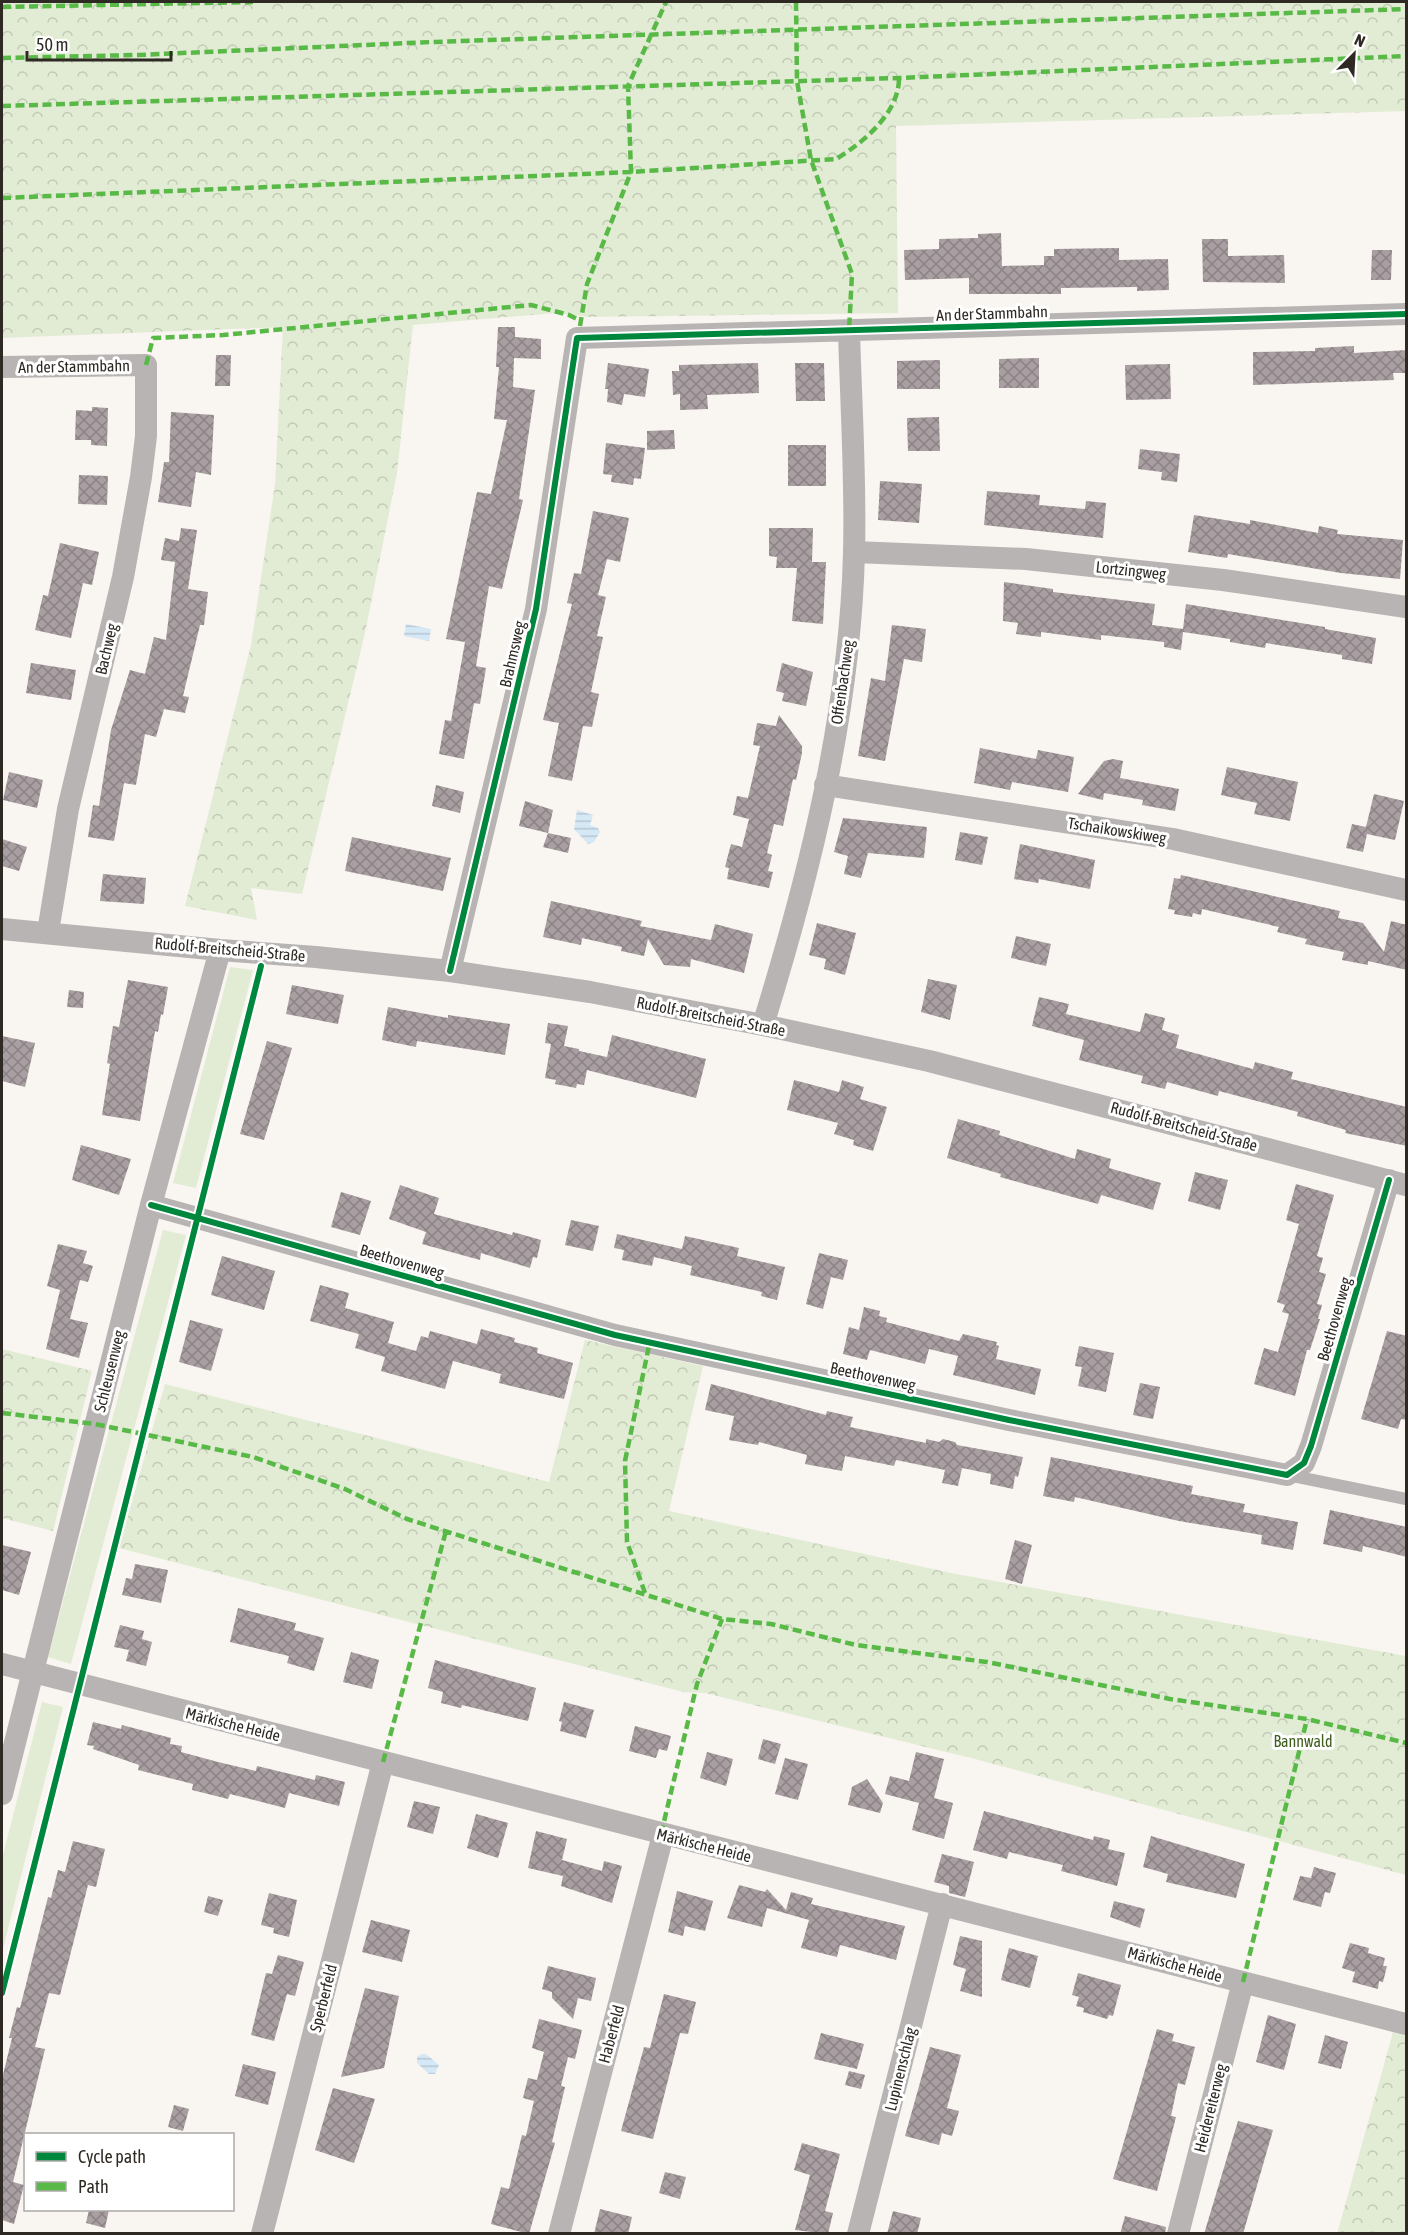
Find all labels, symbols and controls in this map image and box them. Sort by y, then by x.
scale bar [27,24,171,62]
north arrow [1324,24,1384,84]
text: N [1352,30,1368,50]
text: 50 m [36,34,68,55]
street label: An der Stammbahn [936,302,1048,324]
street label: An der Stammbahn [18,356,130,376]
street label: Lortzingweg [1095,557,1167,584]
street label: Brahmsweg [496,619,529,689]
street label: Bachweg [91,621,122,677]
street label: Offenbachweg [827,638,858,726]
street label: Tschaikowskiweg [1066,813,1168,848]
street label: Rudolf-Breitscheid-Straße [154,933,306,965]
street label: Rudolf-Breitscheid-Straße [635,993,787,1039]
street label: Rudolf-Breitscheid-Straße [1109,1098,1259,1154]
street label: Beethovenweg [358,1240,446,1283]
street label: Beethovenweg [1313,1275,1356,1363]
street label: Schleusenweg [90,1328,129,1414]
street label: Beethovenweg [828,1358,917,1395]
street label: Märkische Heide [184,1704,282,1744]
park label: Bannwald [1273,1732,1333,1750]
street label: Märkische Heide [655,1825,753,1865]
street label: Märkische Heide [1126,1943,1224,1985]
street label: Sperberfeld [306,1962,341,2034]
street label: Haberfeld [595,2003,627,2065]
street label: Lupinenschlag [881,2025,920,2113]
street label: Heidereiterweg [1190,2062,1231,2154]
legend [24,2133,234,2211]
text: Cycle path [78,2146,146,2167]
text: Path [78,2176,109,2197]

